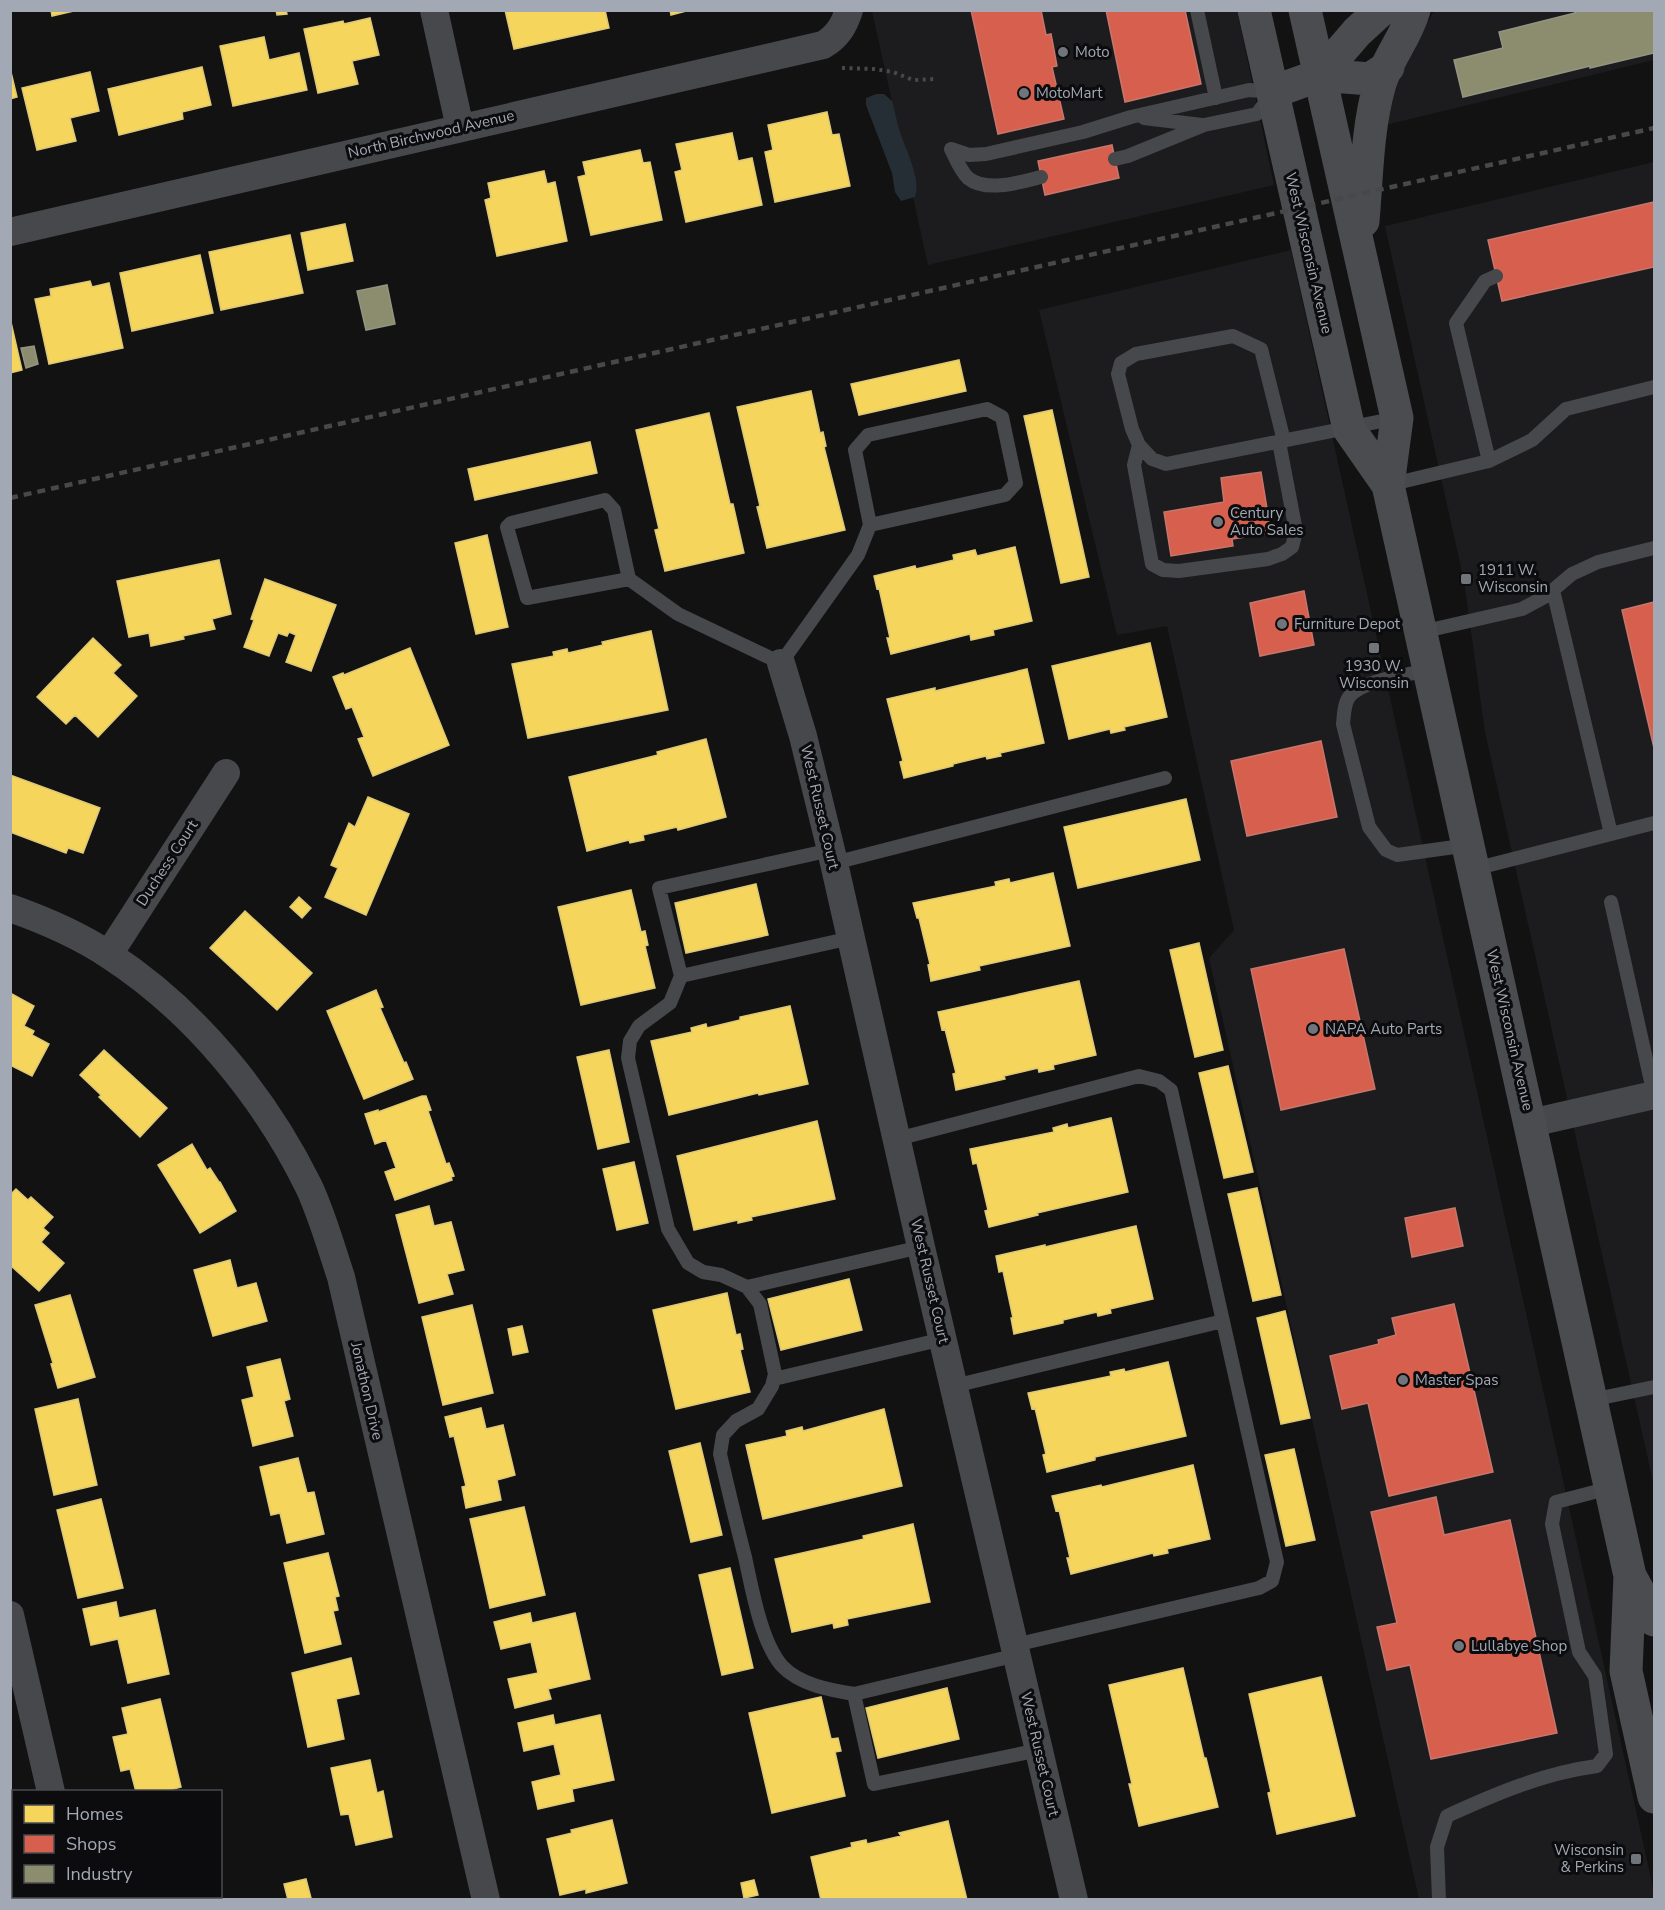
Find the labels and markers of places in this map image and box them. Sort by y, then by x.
place label: Moto [1075,42,1110,62]
marker: Moto [1056,45,1070,59]
place label: MotoMart [1036,83,1103,103]
marker: MotoMart [1017,86,1031,100]
place label: Century Auto Sales [1230,503,1303,540]
marker: Century Auto Sales [1211,515,1225,529]
place label: 1911 W. Wisconsin [1478,560,1548,597]
marker: 1911 W. Wisconsin [1459,572,1473,586]
place label: Furniture Depot [1294,614,1401,634]
marker: Furniture Depot [1275,617,1289,631]
marker: 1930 W. Wisconsin [1367,641,1381,655]
place label: 1930 W. Wisconsin [1339,656,1409,693]
place label: NAPA Auto Parts [1325,1019,1442,1039]
marker: NAPA Auto Parts [1306,1022,1320,1036]
place label: Master Spas [1415,1370,1498,1390]
marker: Master Spas [1396,1373,1410,1387]
place label: Lullabye Shop [1471,1636,1567,1656]
marker: Lullabye Shop [1452,1639,1466,1653]
place label: Wisconsin & Perkins [1554,1840,1624,1877]
marker: Wisconsin & Perkins [1629,1852,1643,1866]

